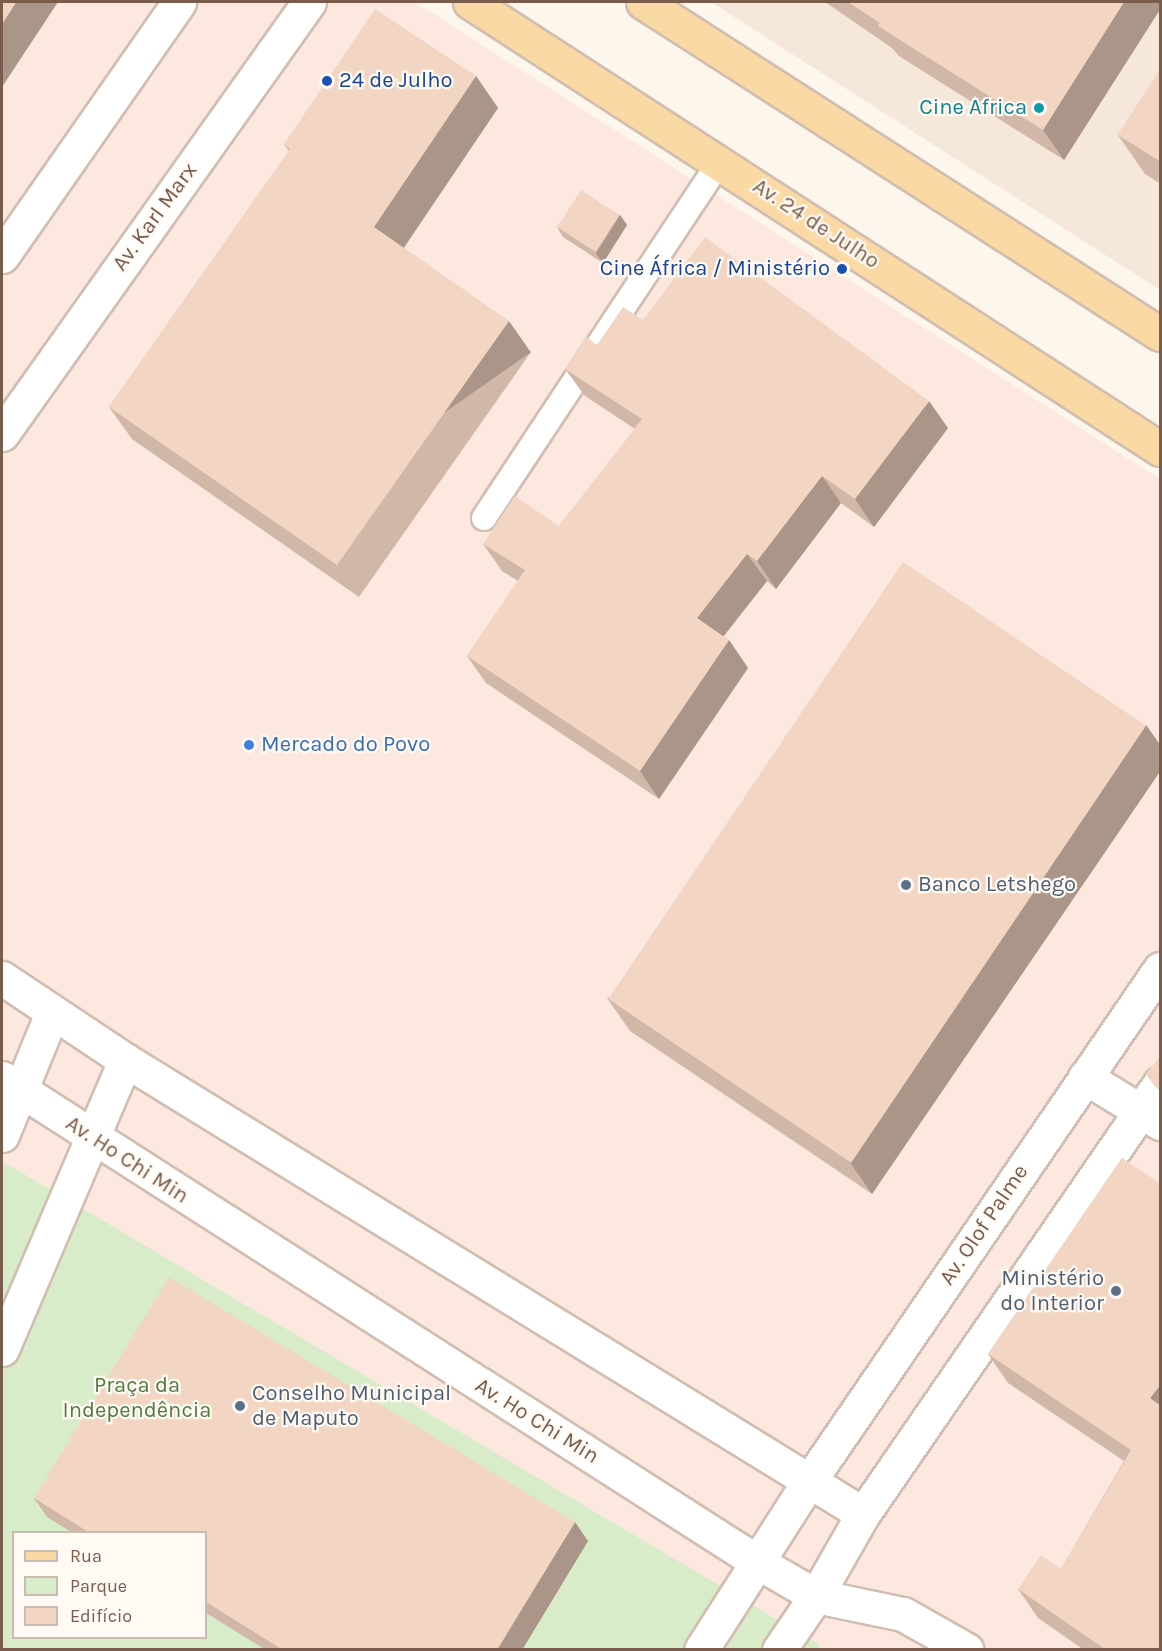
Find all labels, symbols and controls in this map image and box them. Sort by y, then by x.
place label: 24 de Julho [339,68,452,94]
marker: 24 de Julho [320,74,334,88]
place label: Cine Africa [919,95,1027,121]
marker: Cine Africa [1032,101,1046,115]
street label: Av. Karl Marx [107,158,203,276]
street label: Av. 24 de Julho [748,173,884,275]
place label: Cine África / Ministério [600,256,830,282]
marker: Cine África / Ministério [835,262,849,276]
place label: Mercado do Povo [261,732,430,758]
marker: Mercado do Povo [242,738,256,752]
place label: Banco Letshego [918,872,1076,898]
marker: Banco Letshego [899,878,913,892]
street label: Av. Ho Chi Min [61,1110,193,1210]
street label: Av. Olof Palme [934,1160,1034,1290]
place label: Ministério do Interior [1000,1265,1104,1316]
marker: Ministério do Interior [1109,1284,1123,1298]
park label: Praça da Independência [63,1372,211,1424]
street label: Av. Ho Chi Min [470,1372,604,1470]
place label: Conselho Municipal de Maputo [252,1380,451,1432]
marker: Conselho Municipal de Maputo [233,1399,247,1413]
legend [12,1531,207,1639]
text: Rua [70,1545,102,1567]
text: Parque [70,1575,127,1597]
text: Edifício [70,1605,132,1627]

